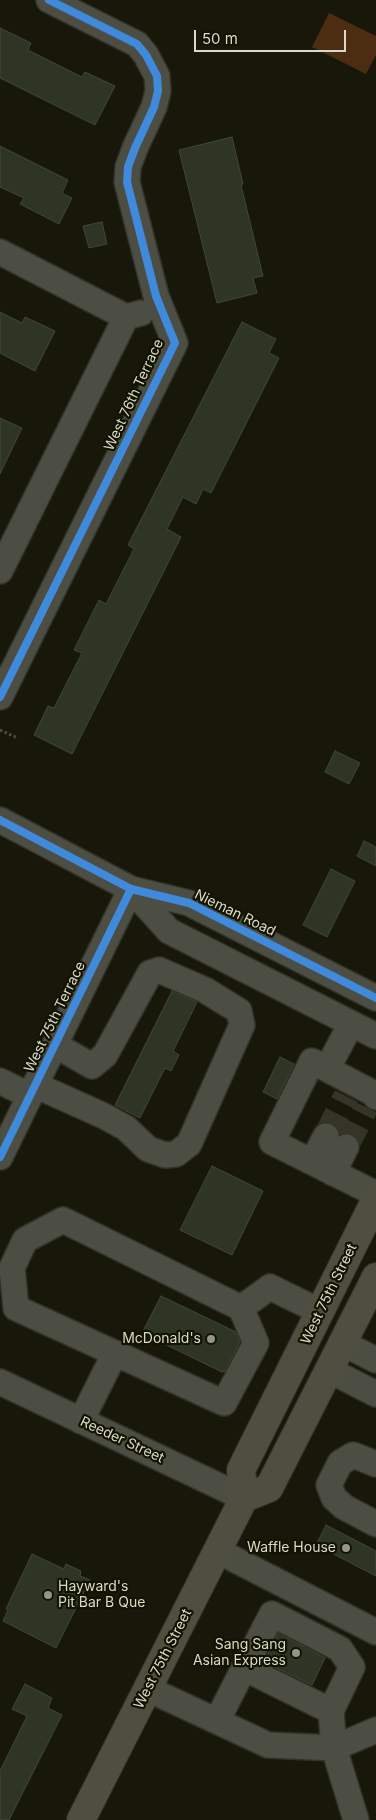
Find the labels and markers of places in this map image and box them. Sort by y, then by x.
place label: McDonald's [122,1331,201,1347]
marker: McDonald's [205,1333,217,1345]
place label: Waffle House [247,1540,336,1556]
marker: Waffle House [340,1542,352,1554]
place label: Hayward's Pit Bar B Que [58,1579,145,1611]
marker: Hayward's Pit Bar B Que [42,1589,54,1601]
place label: Sang Sang Asian Express [193,1637,286,1670]
marker: Sang Sang Asian Express [290,1647,302,1659]

